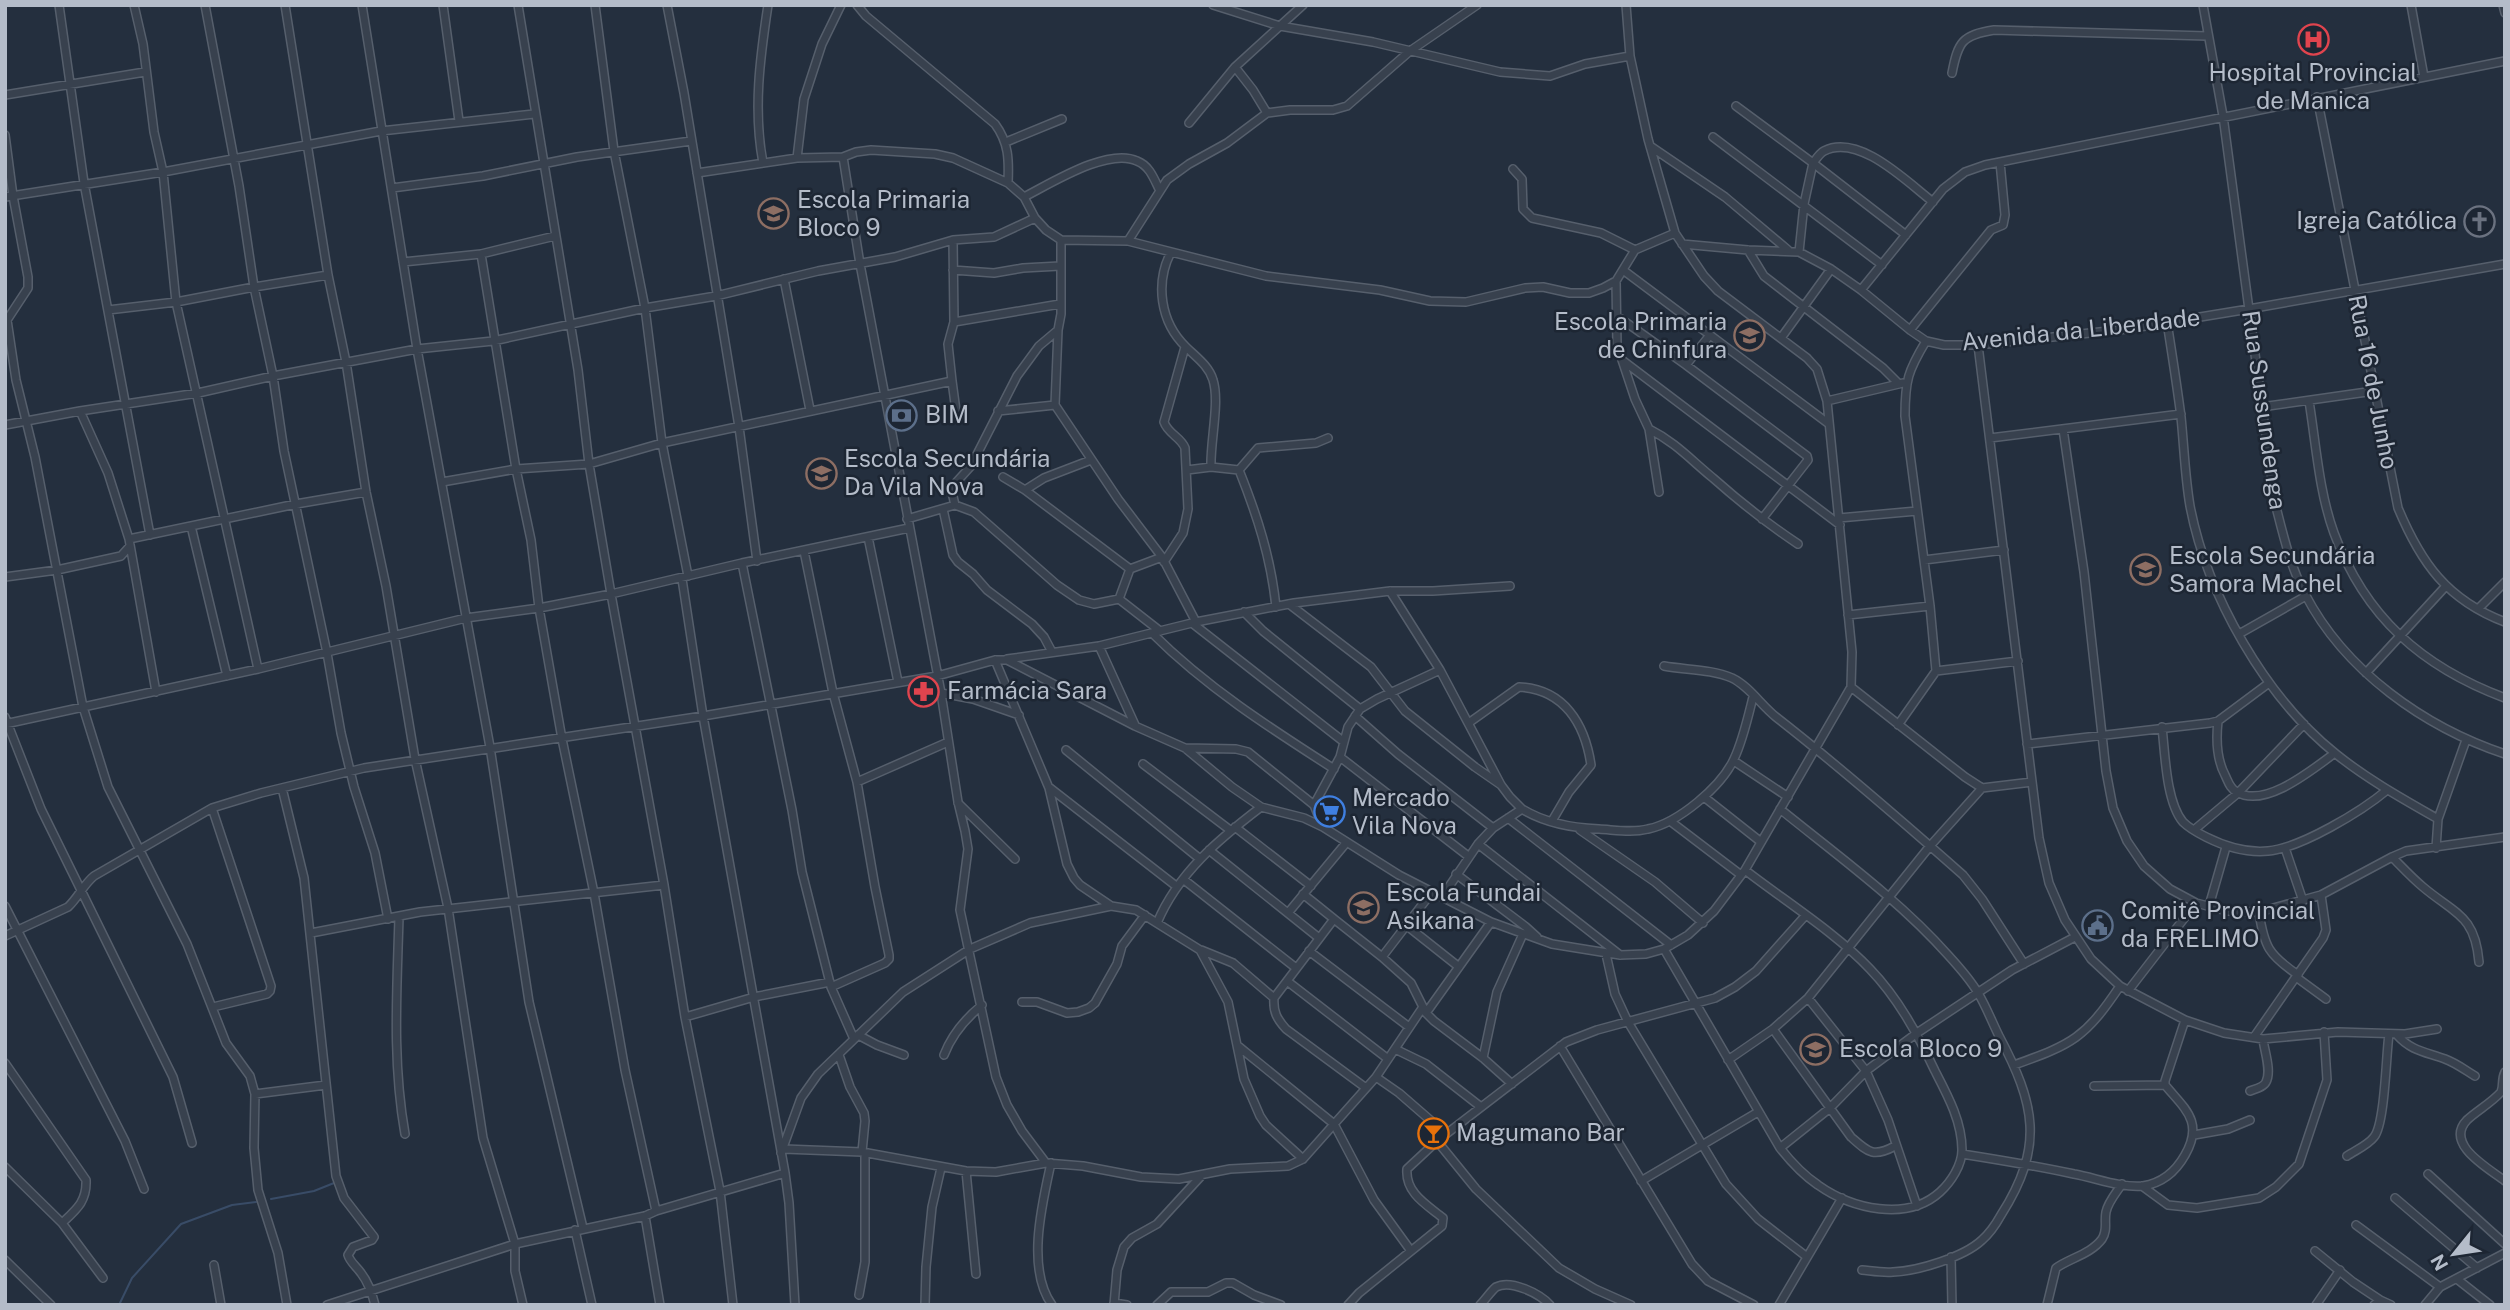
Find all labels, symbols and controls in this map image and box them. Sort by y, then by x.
hospital icon: Hospital Provincial de Manica [2296,22,2330,56]
place label: Hospital Provincial de Manica [2209,58,2417,114]
place label: Escola Primaria Bloco 9 [797,185,970,241]
school or university icon: Escola Primaria Bloco 9 [757,197,791,231]
church icon: Igreja Católica [2463,204,2497,238]
place label: Igreja Católica [2296,206,2457,234]
street label: Rua 16 de Junho [2343,292,2405,472]
street label: Avenida da Liberdade [1960,303,2202,355]
place label: Escola Primaria de Chinfura [1554,307,1727,363]
street label: Rua Sussundenga [2237,308,2293,511]
school or university icon: Escola Primaria de Chinfura [1733,319,1767,353]
bank icon: BIM [885,398,919,432]
place label: BIM [925,400,969,428]
place label: Escola Secundária Da Vila Nova [844,444,1050,500]
school or university icon: Escola Secundária Da Vila Nova [804,456,838,490]
place label: Escola Secundária Samora Machel [2169,541,2375,597]
school or university icon: Escola Secundária Samora Machel [2129,553,2163,587]
pharmacy icon: Farmácia Sara [907,674,941,708]
place label: Farmácia Sara [947,676,1107,704]
place label: Mercado Vila Nova [1352,783,1457,839]
supermarket icon: Mercado Vila Nova [1312,795,1346,829]
place label: Escola Fundai Asikana [1386,878,1541,934]
school or university icon: Escola Fundai Asikana [1346,890,1380,924]
place label: Comitê Provincial da FRELIMO [2121,896,2315,952]
public building icon: Comitê Provincial da FRELIMO [2081,908,2115,942]
school or university icon: Escola Bloco 9 [1799,1032,1833,1066]
place label: Escola Bloco 9 [1839,1034,2002,1062]
bar icon: Magumano Bar [1416,1116,1450,1150]
place label: Magumano Bar [1456,1118,1625,1146]
north arrow [2419,1219,2489,1289]
text: N [2426,1251,2453,1274]

